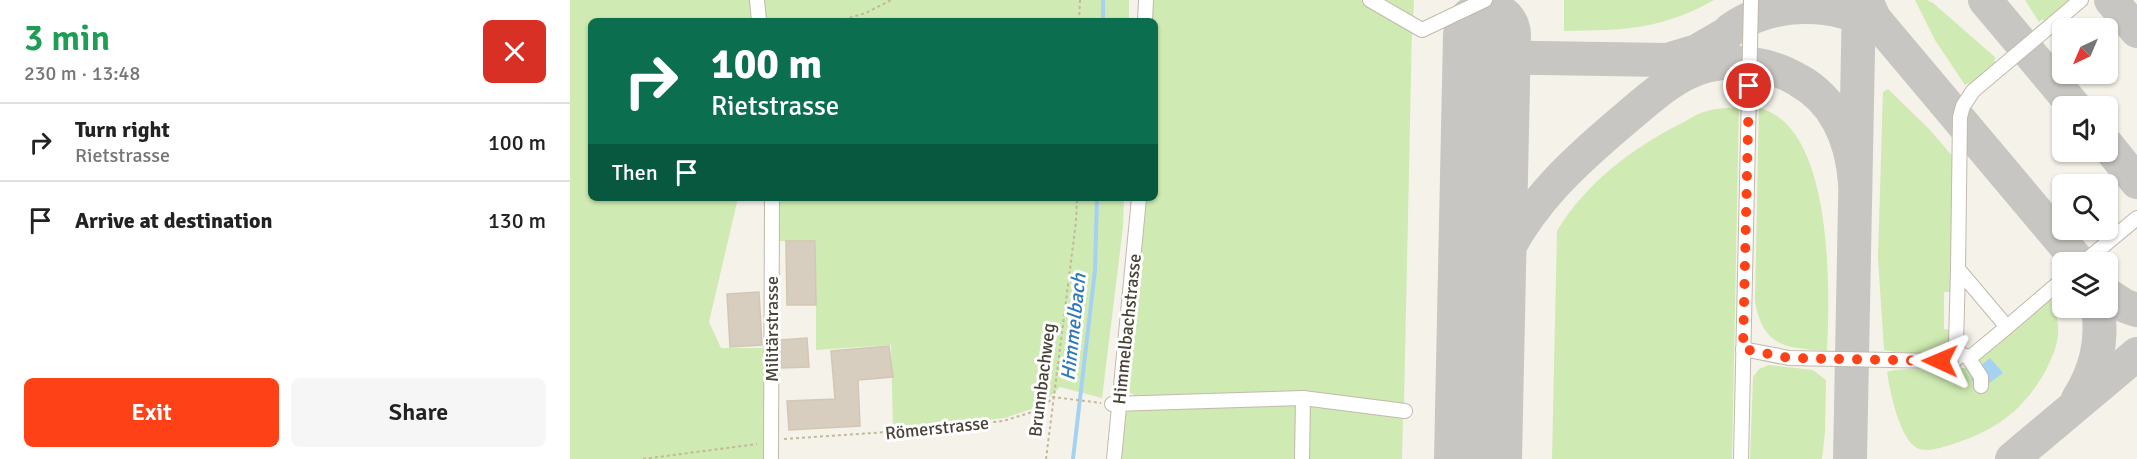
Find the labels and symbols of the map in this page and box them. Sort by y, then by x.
north arrow [2052,18,2118,84]
pin [1723,60,1774,111]
street label: Himmelbachstrasse [1108,253,1146,405]
water label: Himmelbach [1055,271,1092,382]
street label: Militärstrasse [761,276,783,382]
street label: Brunnbachweg [1024,322,1060,438]
position arrow [1908,329,1972,393]
street label: Römerstrasse [884,412,990,444]

